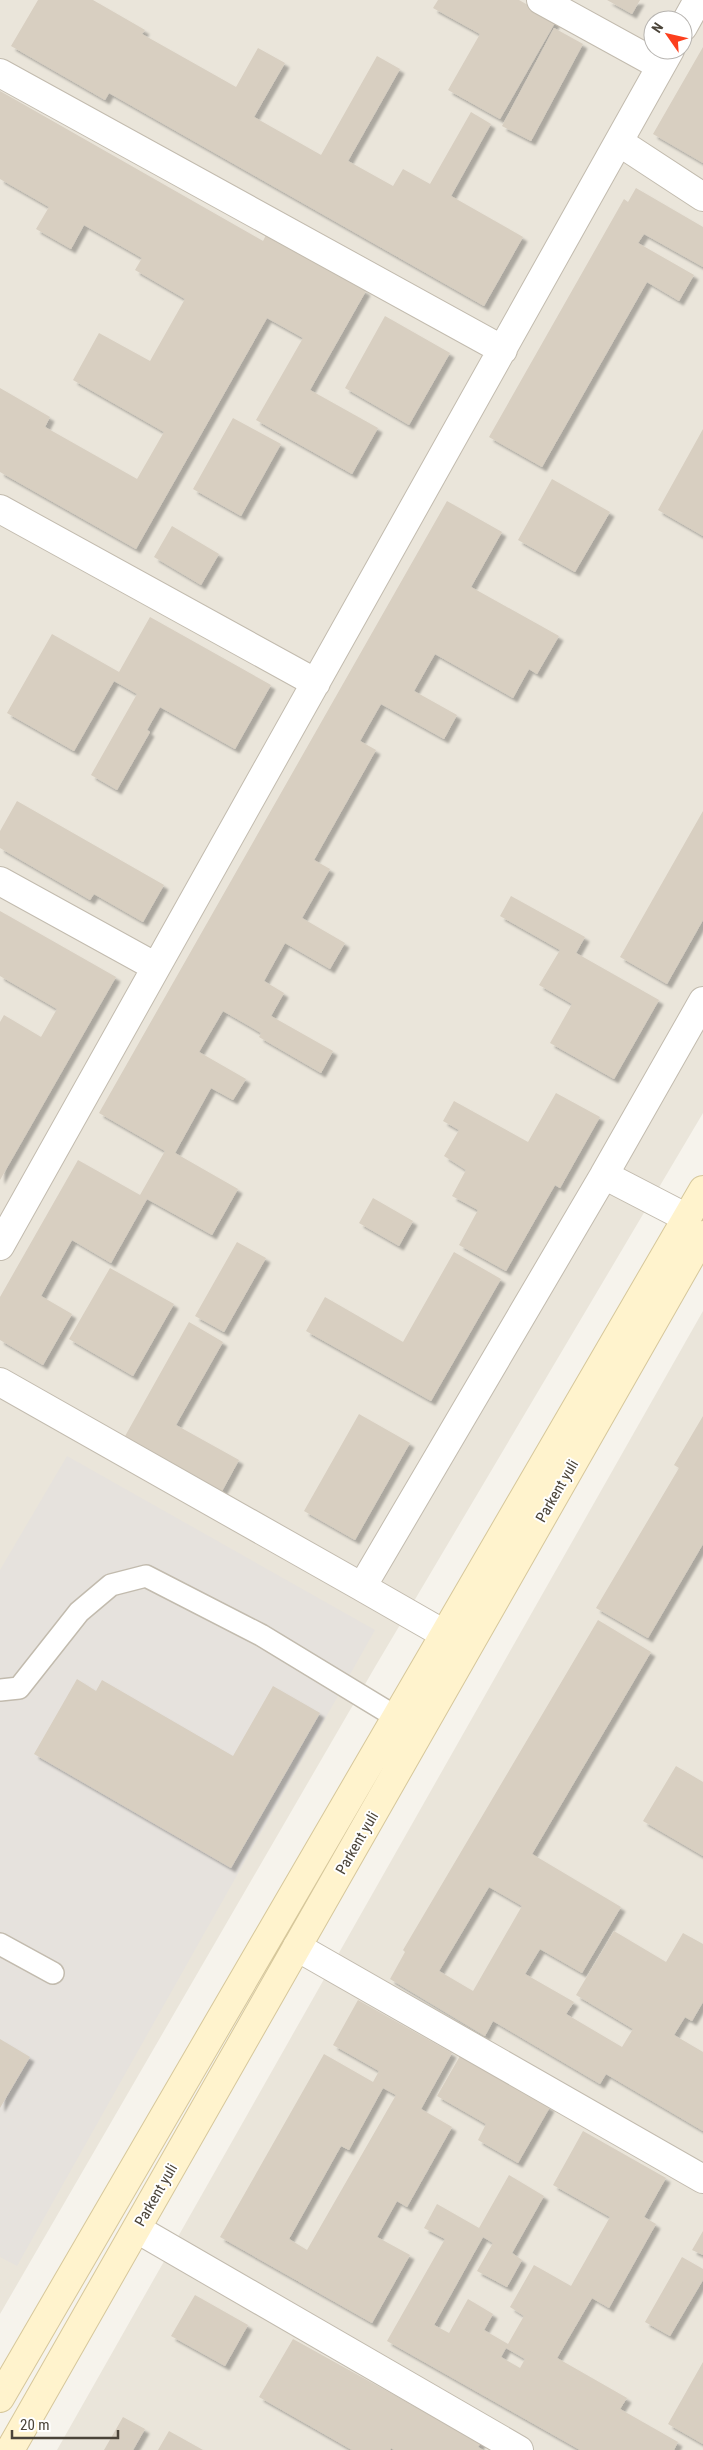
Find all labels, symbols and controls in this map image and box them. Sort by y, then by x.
north arrow [643,10,693,60]
text: N [648,20,666,36]
street label: Parkent yuli [532,1457,582,1525]
street label: Parkent yuli [332,1809,382,1877]
street label: Parkent yuli [131,2161,181,2229]
scale bar [12,2408,119,2440]
text: 20 m [20,2416,50,2434]

